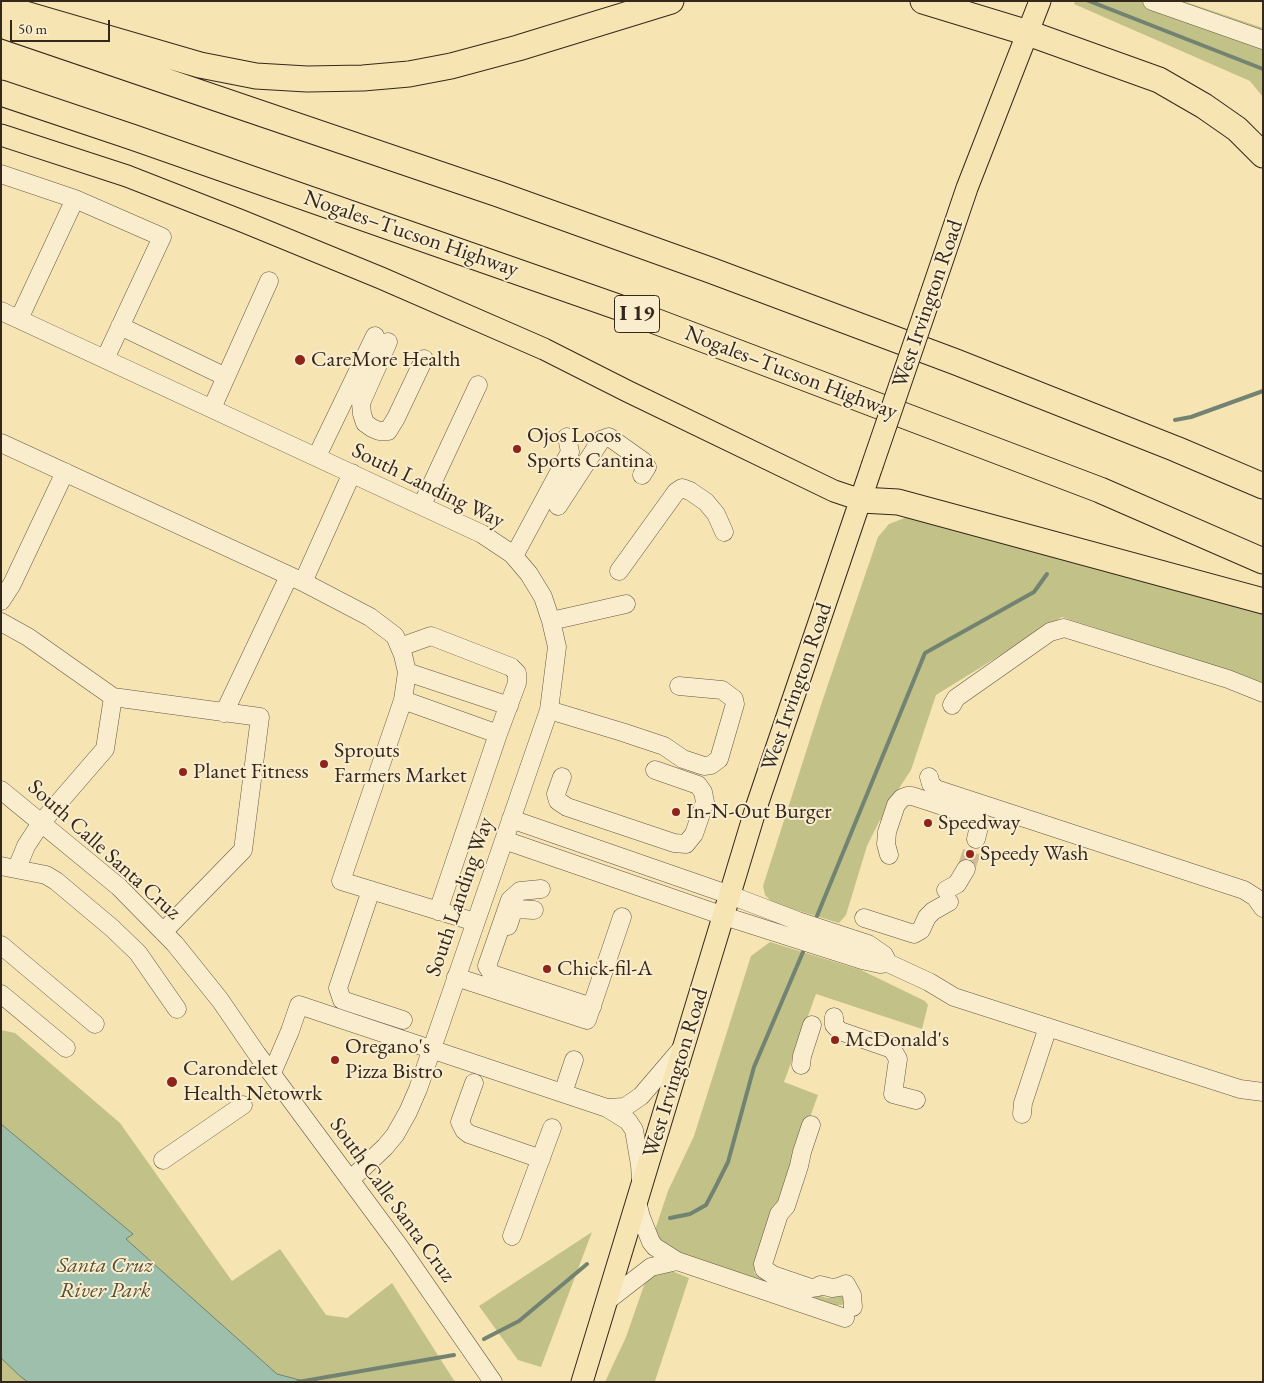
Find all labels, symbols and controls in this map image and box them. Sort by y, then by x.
scale bar [12,10,112,42]
text: 50 m [18,19,47,38]
street label: Nogales–Tucson Highway [300,185,522,283]
street label: West Irvington Road [887,217,969,391]
road number: I 19 [614,296,660,332]
street label: Nogales–Tucson Highway [681,320,901,426]
place label: CareMore Health [311,347,461,373]
marker: CareMore Health [293,353,307,367]
place label: Ojos Locos Sports Cantina [527,423,654,474]
street label: South Landing Way [347,438,509,534]
marker: Ojos Locos Sports Cantina [511,443,523,455]
street label: West Irvington Road [756,600,838,774]
place label: Sprouts Farmers Market [334,738,467,789]
marker: Sprouts Farmers Market [318,758,330,770]
place label: Planet Fitness [193,759,309,785]
marker: Planet Fitness [177,766,189,778]
street label: South Calle Santa Cruz [22,774,186,926]
place label: In-N-Out Burger [686,799,832,825]
marker: In-N-Out Burger [670,806,682,818]
place label: Speedway [938,810,1020,836]
street label: South Landing Way [420,814,500,980]
marker: Speedway [922,817,934,829]
place label: Speedy Wash [980,841,1089,867]
marker: Speedy Wash [964,848,976,860]
place label: Chick-fil-A [557,956,653,982]
marker: Chick-fil-A [541,963,553,975]
street label: West Irvington Road [638,985,714,1161]
place label: McDonald's [845,1027,949,1053]
place label: Oregano's Pizza Bistro [345,1034,443,1086]
marker: McDonald's [829,1034,841,1046]
marker: Oregano's Pizza Bistro [329,1054,341,1066]
place label: Carondelet Health Netowrk [183,1056,322,1108]
marker: Carondelet Health Netowrk [165,1075,179,1089]
street label: South Calle Santa Cruz [323,1113,461,1287]
park label: Santa Cruz River Park [57,1253,153,1304]

